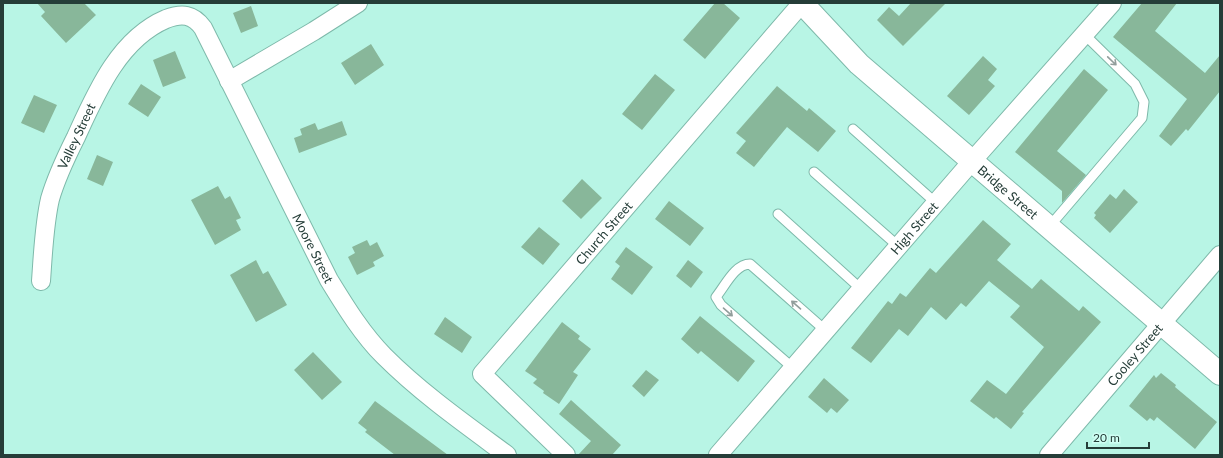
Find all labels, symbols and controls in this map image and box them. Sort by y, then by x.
one-way arrow [1107,56,1117,66]
street label: Valley Street [54,100,99,171]
street label: Bridge Street [975,162,1042,223]
street label: Church Street [572,198,636,268]
street label: High Street [887,198,942,258]
street label: Moore Street [289,211,337,286]
one-way arrow [792,301,802,310]
one-way arrow [723,307,733,316]
street label: Cooley Street [1104,320,1166,389]
scale bar [1087,424,1149,450]
text: 20 m [1093,430,1120,445]

